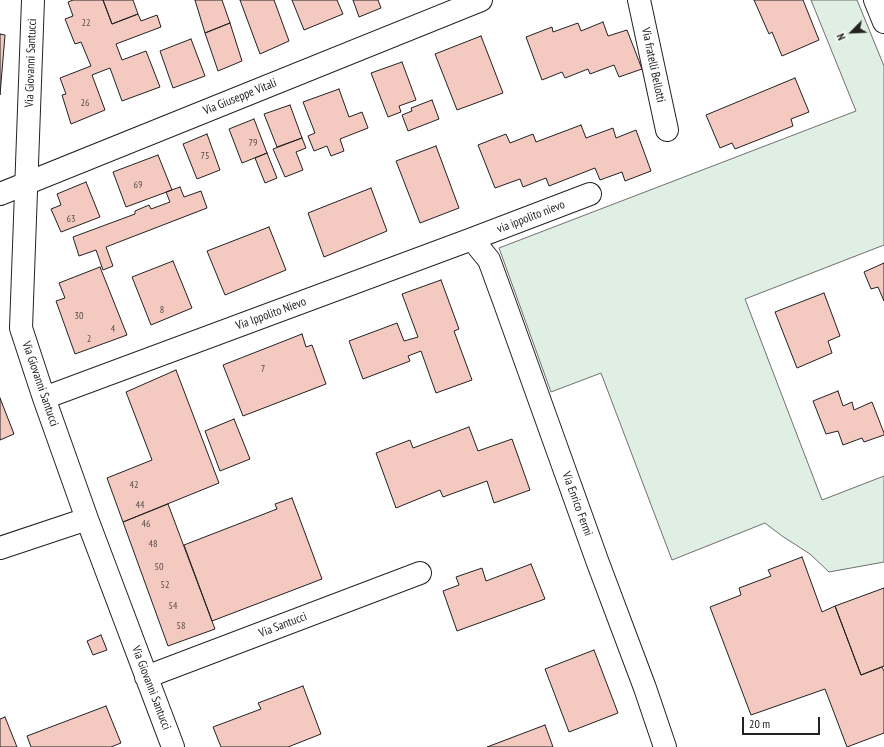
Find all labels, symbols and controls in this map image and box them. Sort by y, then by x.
north arrow [832,12,872,52]
house number: 22 [82,17,90,29]
street label: Via Giovanni Santucci [22,18,40,108]
street label: Via fratelli Bellotti [638,26,668,104]
text: N [833,31,849,42]
street label: Via Giuseppe Vitali [201,76,279,118]
house number: 26 [81,97,89,109]
house number: 79 [249,137,257,149]
house number: 75 [201,150,209,162]
house number: 69 [134,179,142,191]
street label: via ippolito nievo [495,197,567,237]
house number: 63 [67,213,75,225]
street label: Via Ippolito Nievo [234,295,308,333]
house number: 8 [160,304,164,316]
house number: 30 [75,310,83,322]
house number: 4 [111,323,115,335]
house number: 2 [87,333,91,345]
street label: Via Giovanni Santucci [19,340,61,428]
house number: 7 [261,363,265,375]
street label: Via Enrico Fermi [559,470,595,538]
house number: 42 [130,479,138,491]
house number: 44 [136,499,144,511]
house number: 46 [142,518,150,530]
house number: 48 [149,538,157,550]
house number: 50 [155,561,163,573]
house number: 52 [161,579,169,591]
house number: 54 [169,600,177,612]
street label: Via Santucci [257,609,309,641]
house number: 58 [177,620,185,632]
street label: Via Giovanni Santucci [128,644,174,732]
scale bar [744,709,822,735]
text: 20 m [749,716,770,731]

